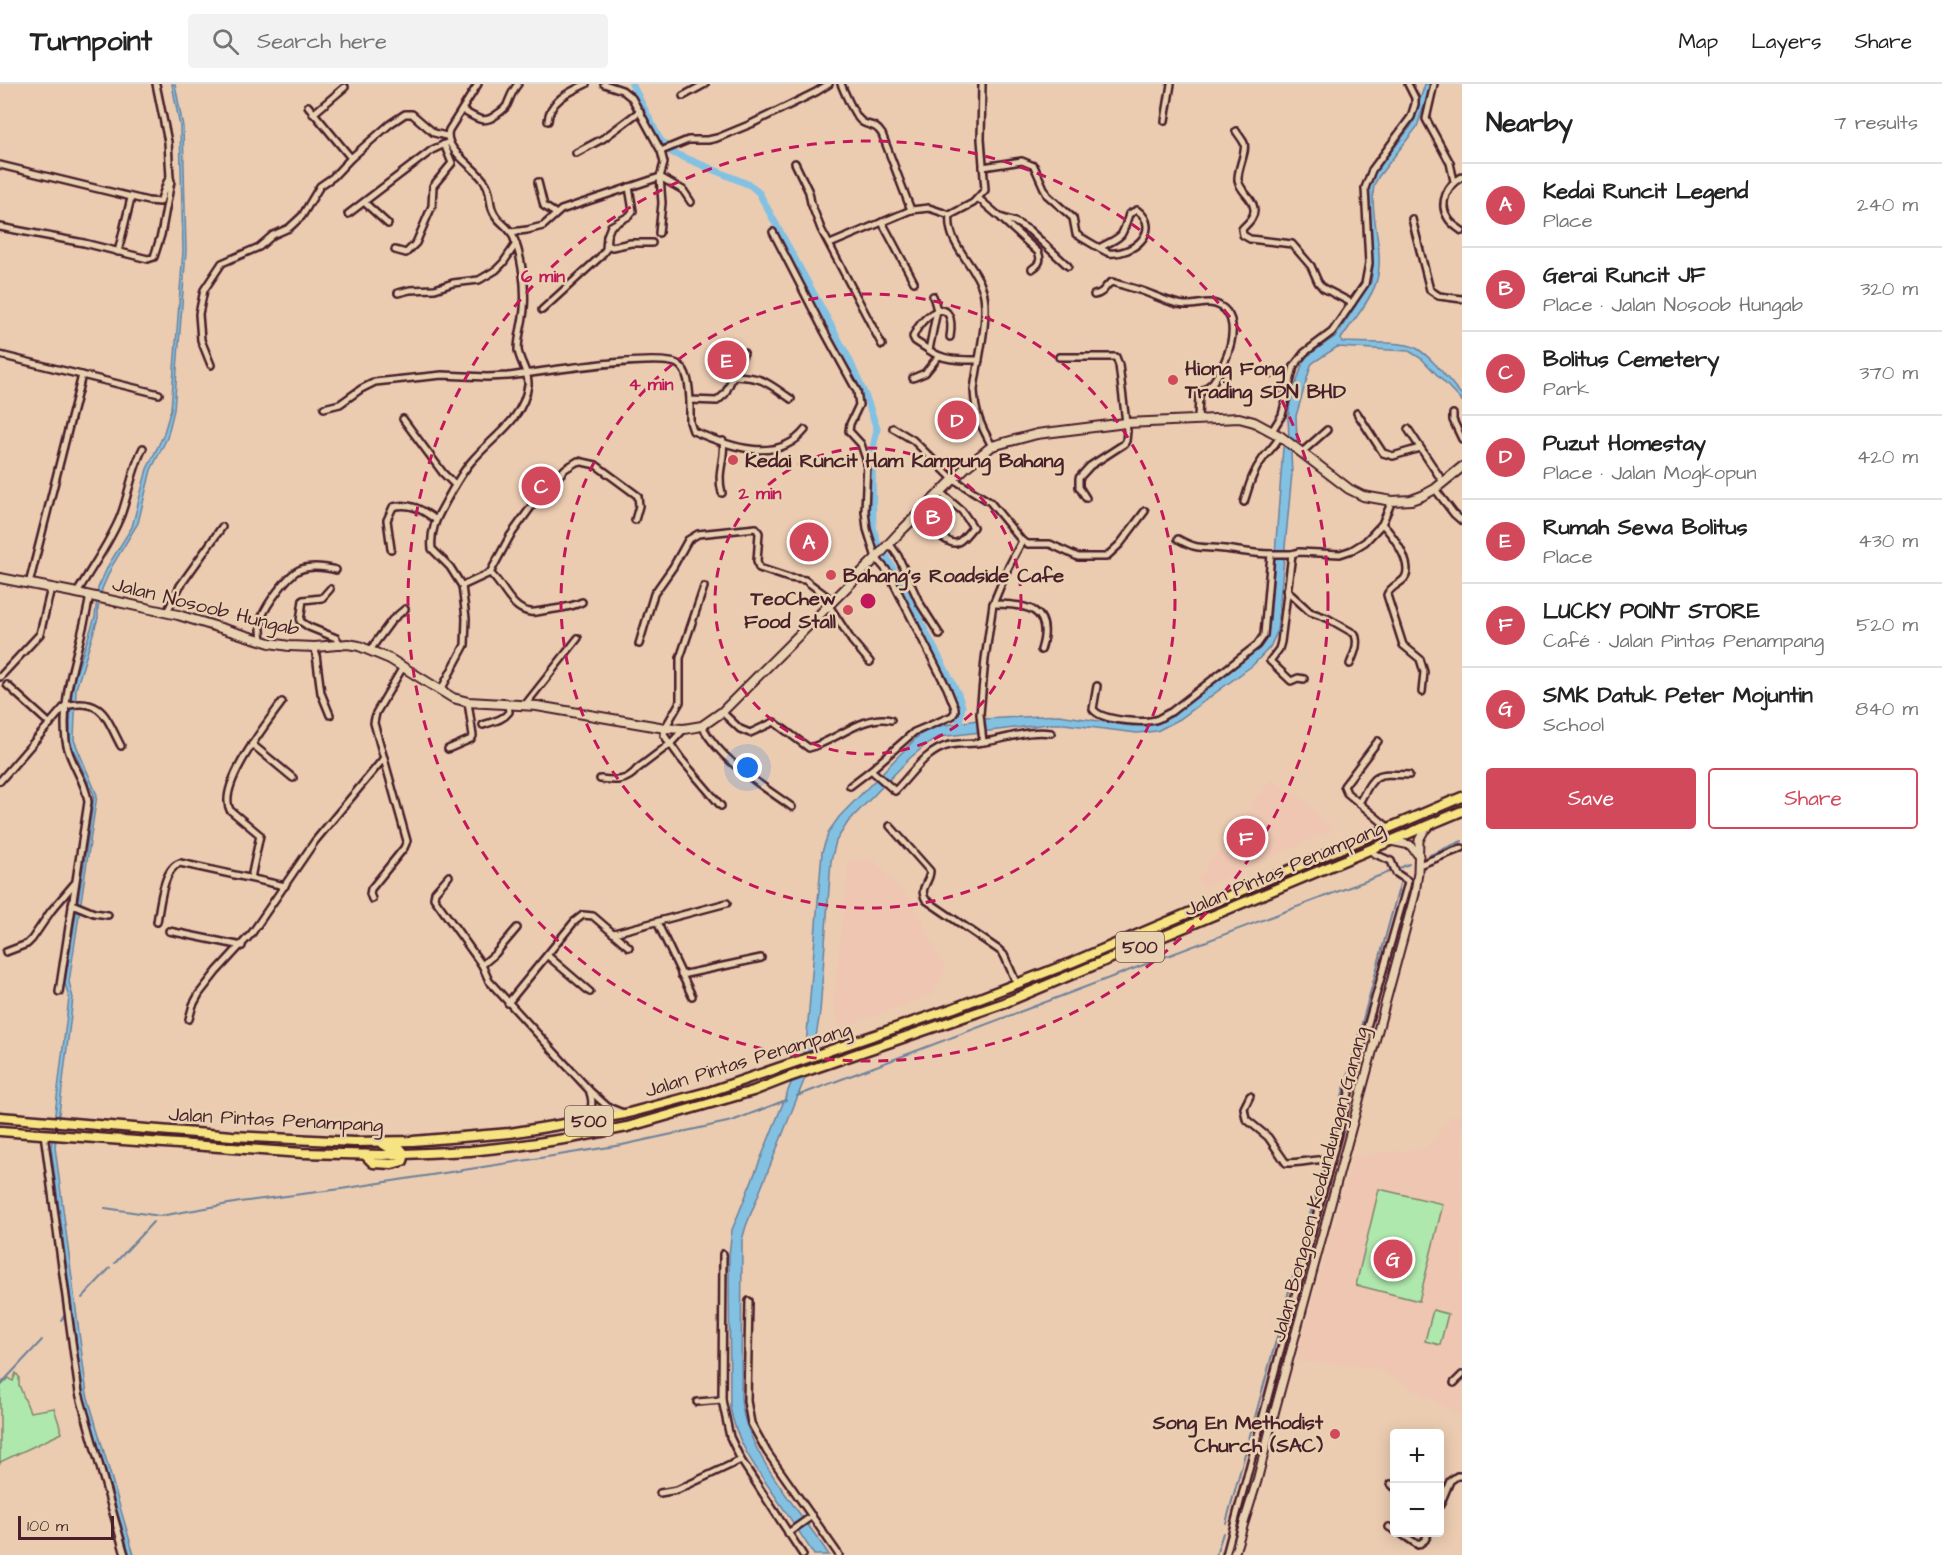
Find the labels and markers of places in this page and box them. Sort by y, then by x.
pin: E [708,338,746,382]
place label: Hiong Fong Trading SDN BHD [1184,355,1346,407]
marker: Hiong Fong Trading SDN BHD [1166,373,1180,387]
pin: D [938,398,976,442]
place label: Kedai Runcit Ham Kampung Bahang [745,447,1064,476]
marker: Kedai Runcit Ham Kampung Bahang [726,453,740,467]
pin: C [522,464,560,508]
pin: B [914,494,952,540]
pin: A [790,520,828,564]
place label: Bahang's Roadside Cafe [843,562,1064,591]
marker: Bahang's Roadside Cafe [824,568,838,582]
place label: TeoChew Food Stall [744,585,836,636]
centre of rings [858,591,878,611]
marker: TeoChew Food Stall [841,603,855,617]
pin: F [1226,816,1266,861]
pin: G [1374,1236,1412,1282]
place label: Song En Methodist Church (SAC) [1152,1409,1324,1460]
marker: Song En Methodist Church (SAC) [1328,1427,1342,1441]

